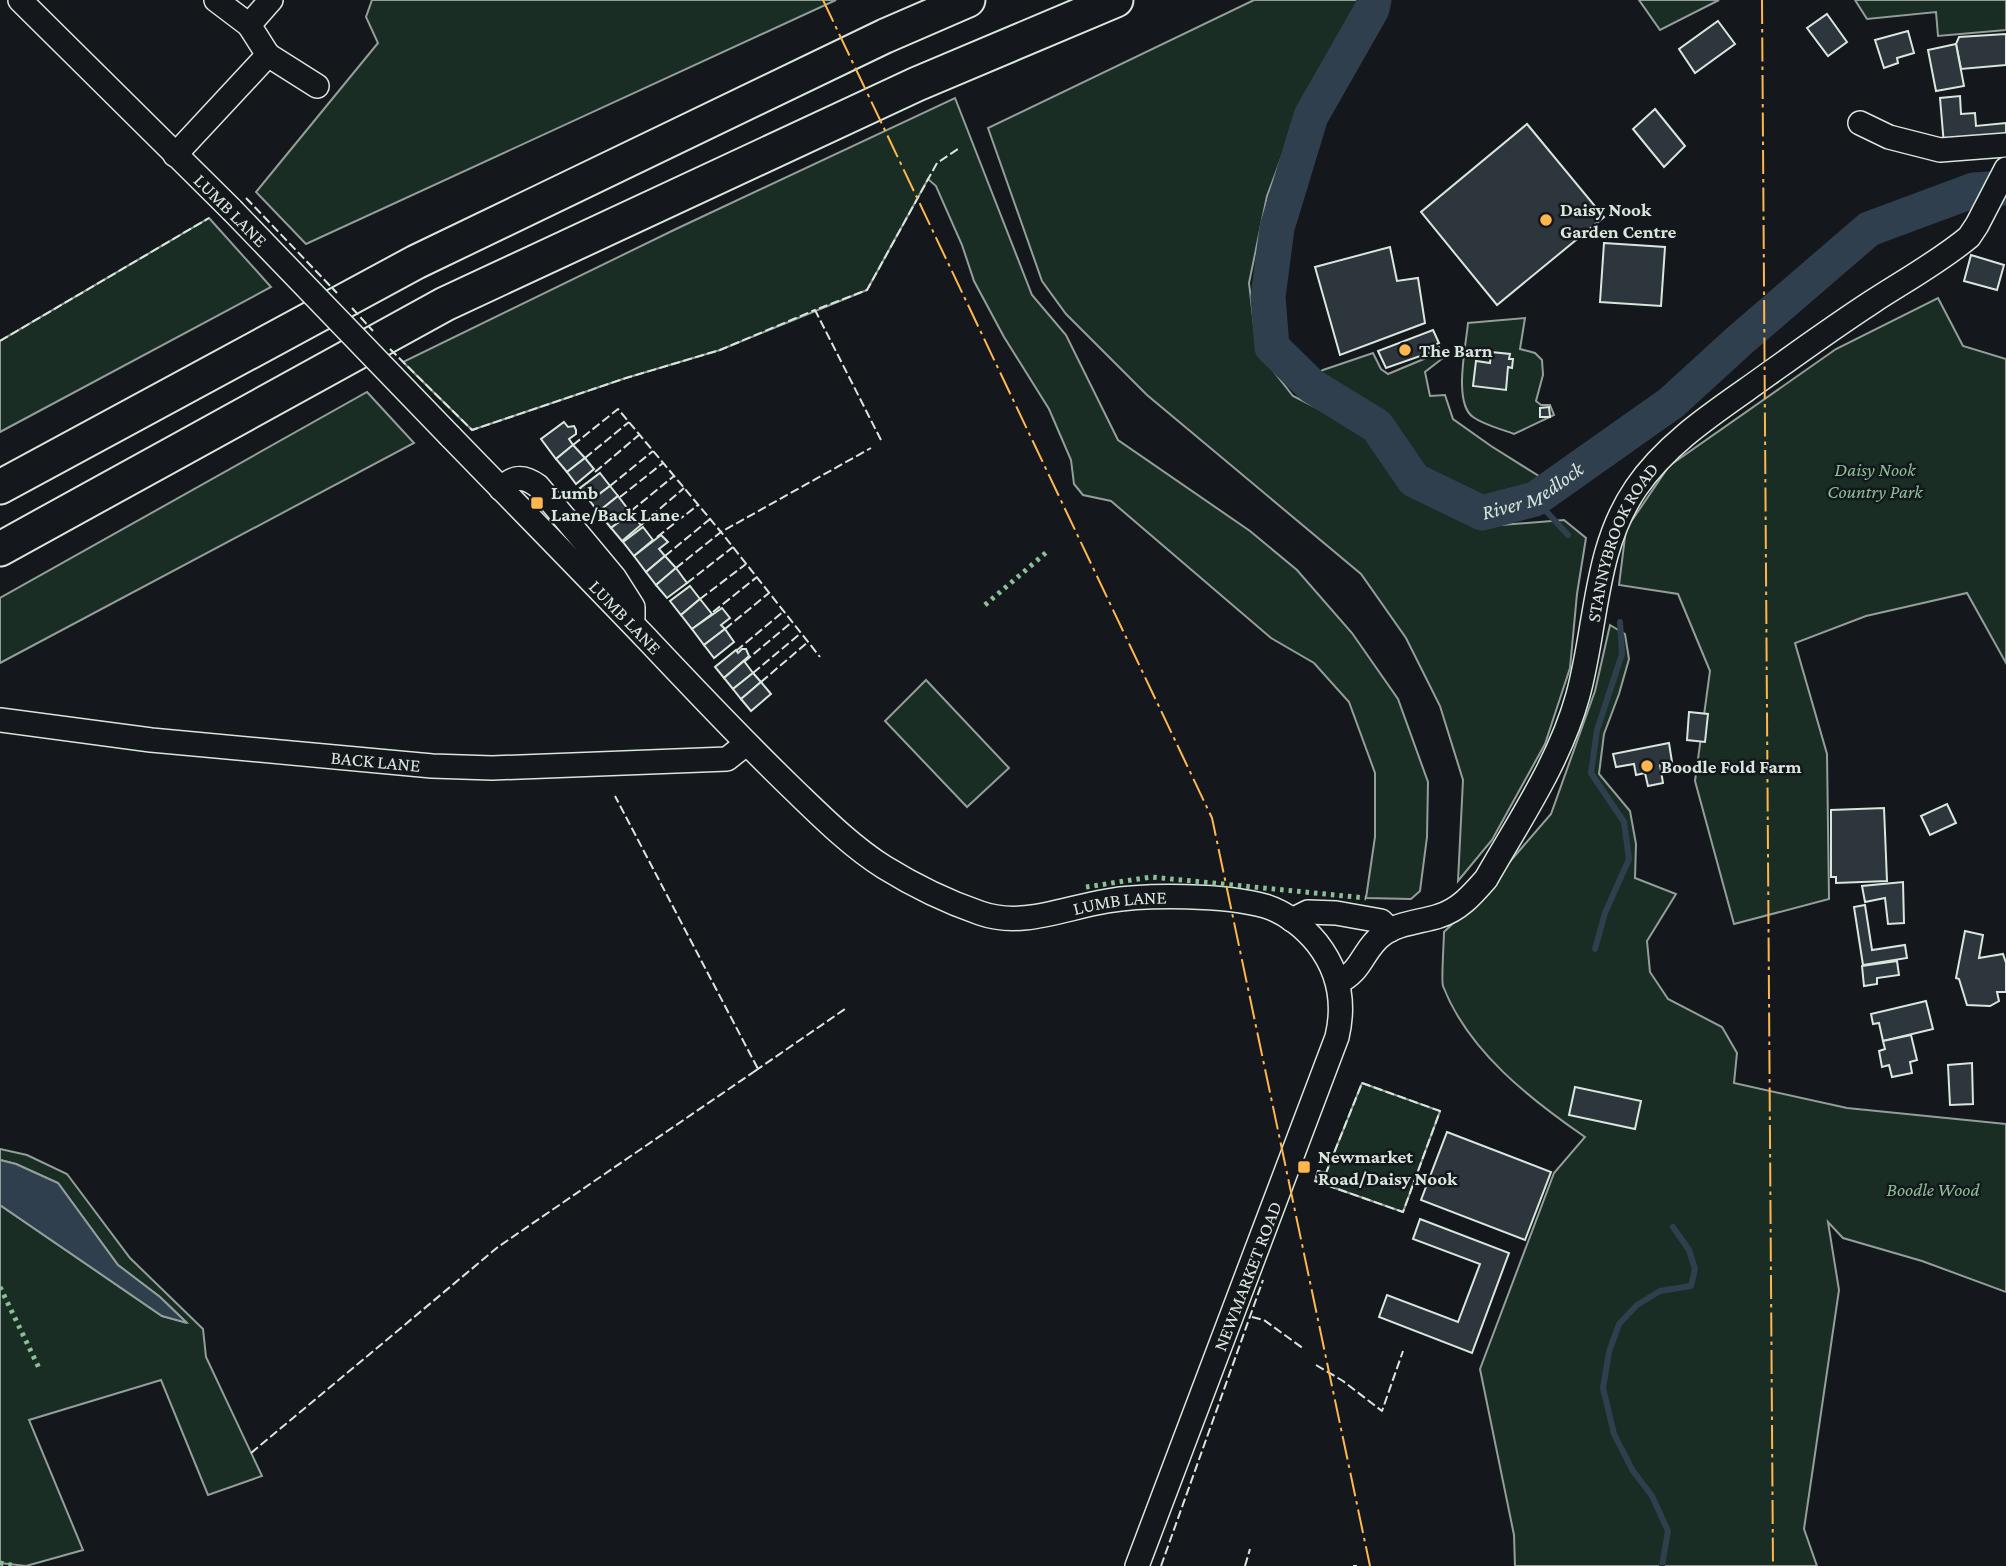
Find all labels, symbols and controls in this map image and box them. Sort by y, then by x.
street label: LUMB LANE [190,169,272,251]
place label: Daisy Nook Garden Centre [1560,199,1677,242]
marker: Daisy Nook Garden Centre [1538,212,1554,228]
place label: The Barn [1419,340,1493,361]
marker: The Barn [1397,342,1413,358]
water label: River Medlock [1479,456,1589,525]
street label: STANNYBROOK ROAD [1583,458,1662,624]
park label: Daisy Nook Country Park [1827,459,1923,502]
place label: Lumb Lane/Back Lane [551,482,680,525]
marker: Lumb Lane/Back Lane [529,495,545,511]
street label: LUMB LANE [585,576,666,659]
street label: BACK LANE [330,747,421,776]
place label: Boodle Fold Farm [1661,756,1802,777]
marker: Boodle Fold Farm [1639,758,1655,774]
street label: LUMB LANE [1071,887,1167,919]
place label: Newmarket Road/Daisy Nook [1318,1146,1458,1189]
marker: Newmarket Road/Daisy Nook [1296,1159,1312,1175]
park label: Boodle Wood [1887,1179,1980,1200]
street label: NEWMARKET ROAD [1209,1198,1286,1354]

